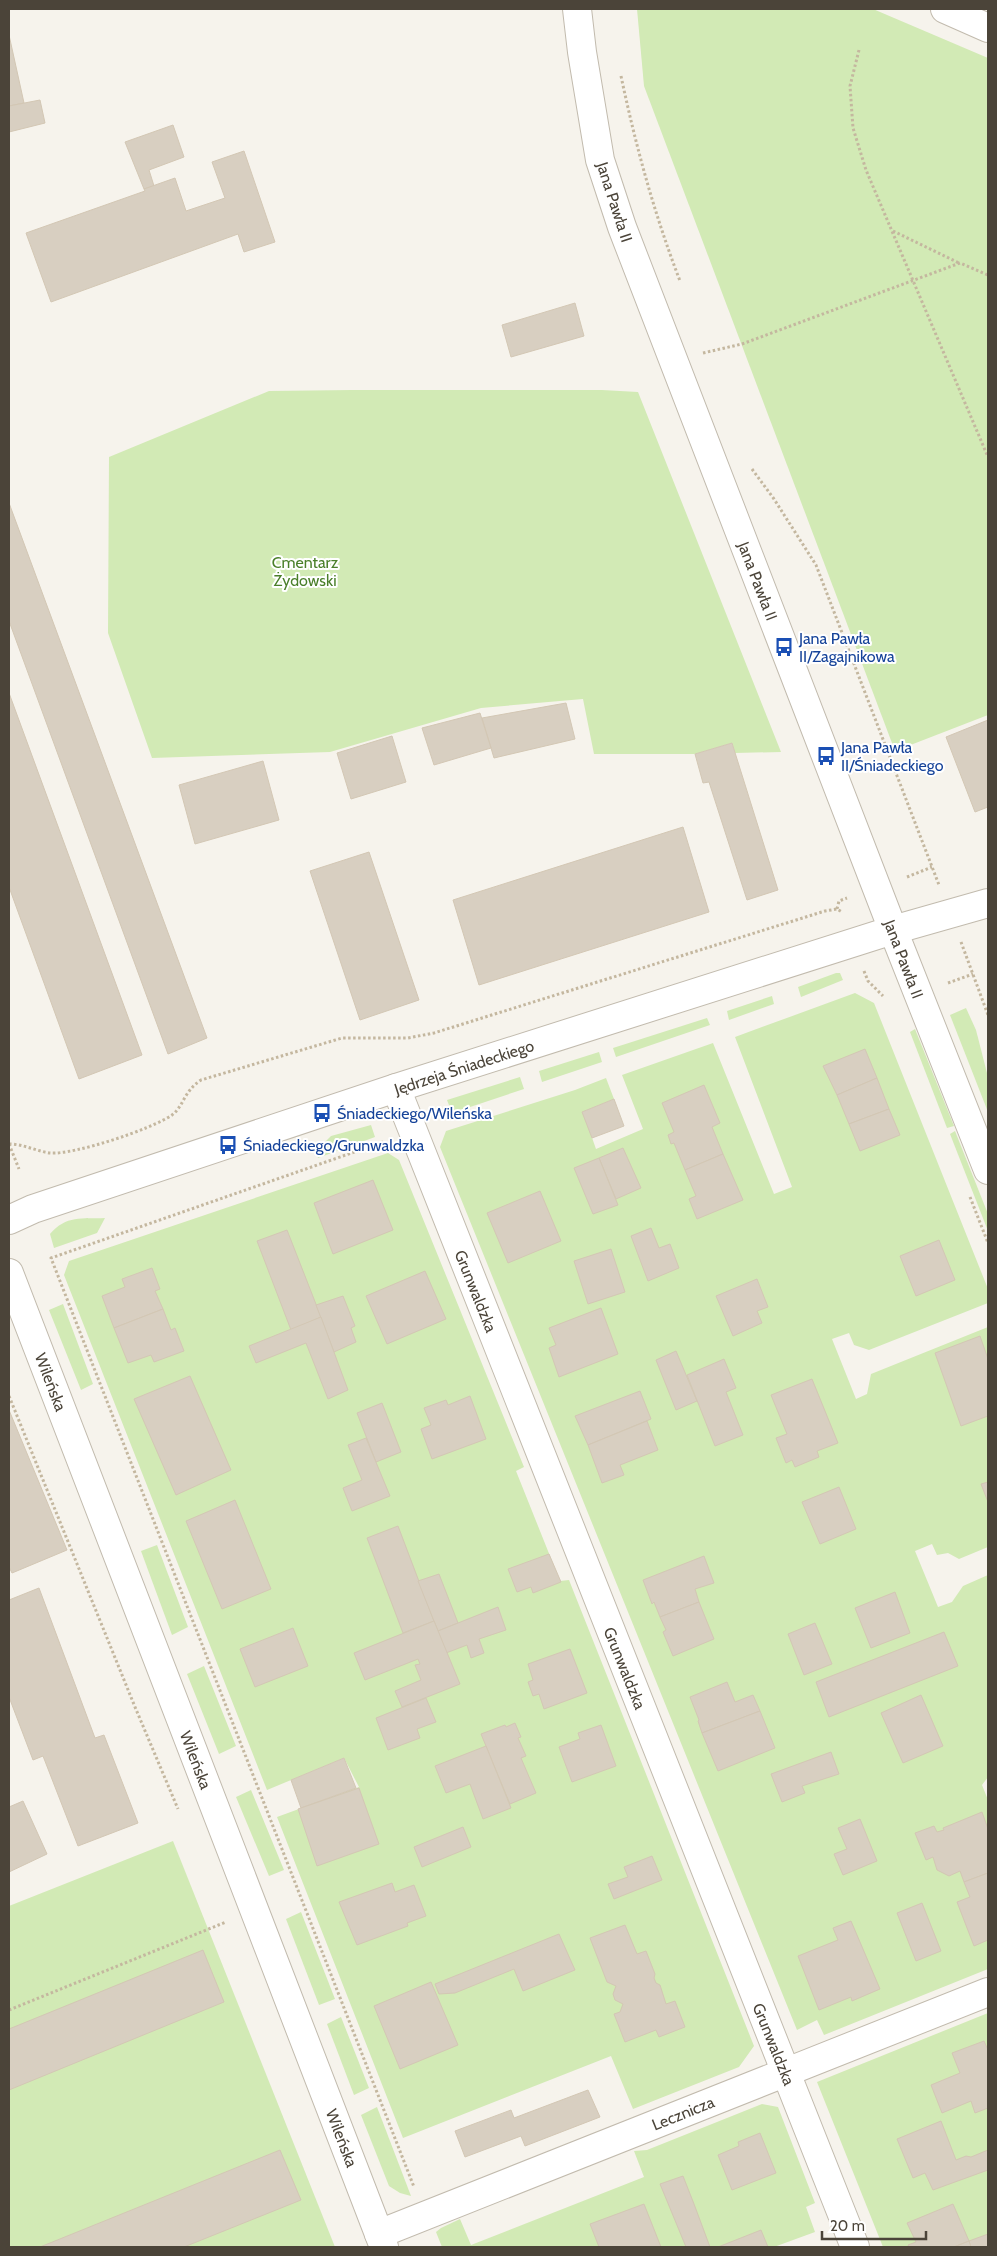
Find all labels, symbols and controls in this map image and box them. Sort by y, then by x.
street label: Jana Pawła II [592,159,636,245]
street label: Jana Pawła II [733,538,781,623]
park label: Cmentarz Żydowski [272,553,339,590]
place label: Jana Pawła II/Zagajnikowa [798,629,895,666]
bus stop icon: Jana Pawła II/Zagajnikowa [773,636,795,658]
place label: Jana Pawła II/Śniadeckiego [840,738,944,775]
bus stop icon: Jana Pawła II/Śniadeckiego [815,745,837,767]
street label: Jana Pawła II [879,916,927,1001]
street label: Jędrzeja Śniadeckiego [391,1036,537,1099]
bus stop icon: Śniadeckiego/Wileńska [311,1102,333,1124]
place label: Śniadeckiego/Wileńska [337,1104,492,1123]
bus stop icon: Śniadeckiego/Grunwaldzka [217,1134,239,1156]
place label: Śniadeckiego/Grunwaldzka [243,1136,425,1155]
street label: Grunwaldzka [450,1247,501,1335]
street label: Wileńska [31,1350,70,1414]
street label: Grunwaldzka [599,1624,650,1712]
street label: Wileńska [176,1728,215,1792]
street label: Grunwaldzka [748,2000,799,2088]
street label: Lecznicza [649,2092,717,2135]
street label: Wileńska [322,2106,361,2170]
scale bar [822,2208,926,2240]
text: 20 m [830,2217,865,2235]

